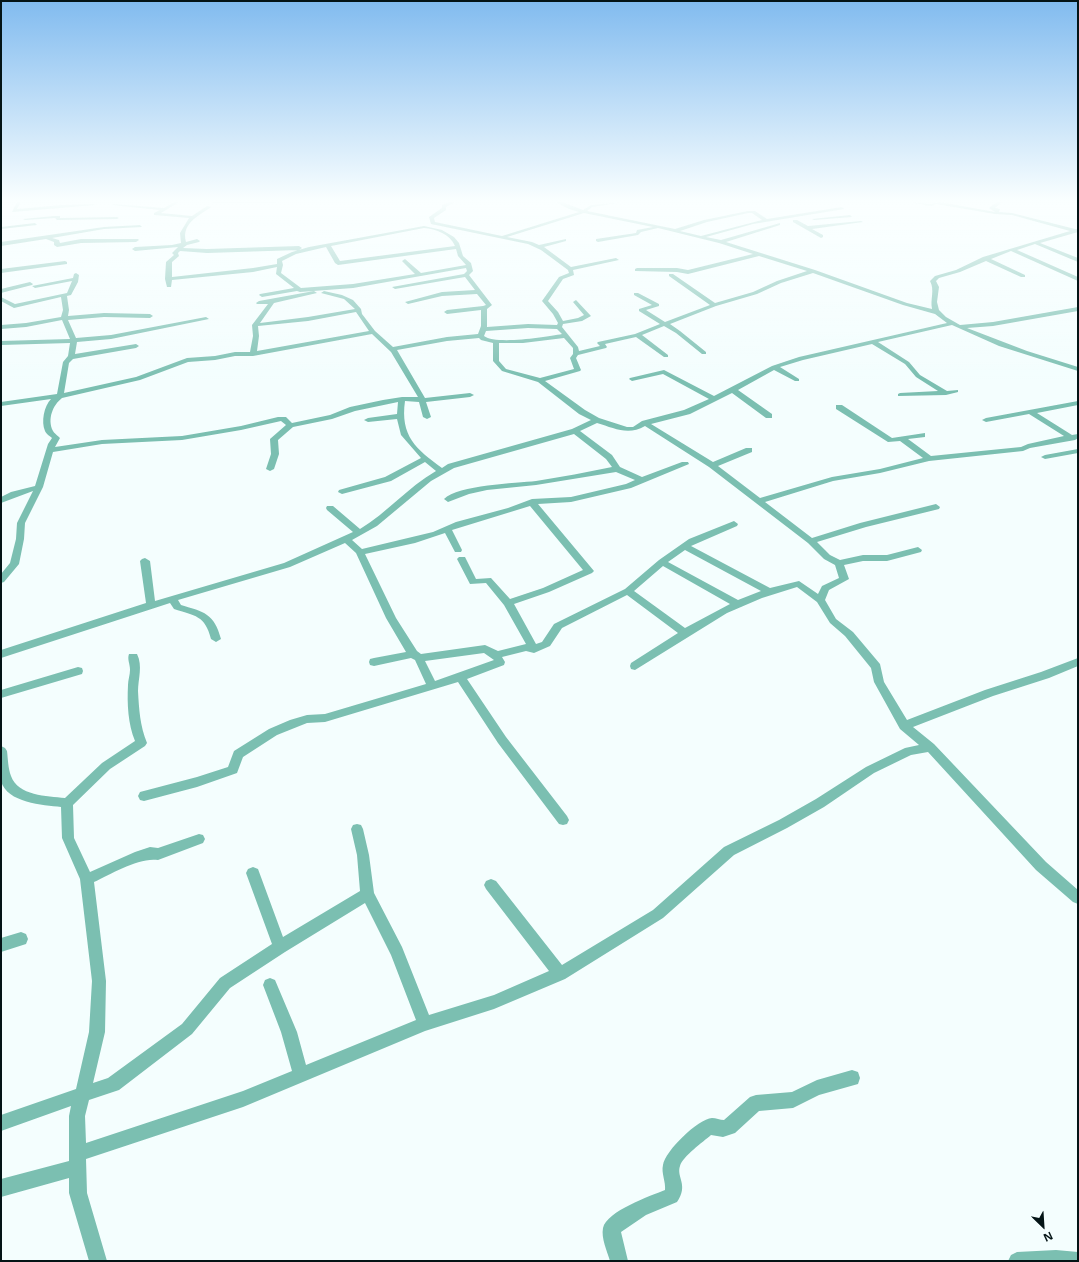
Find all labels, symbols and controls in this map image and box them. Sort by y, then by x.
north arrow [1023,1206,1063,1246]
text: N [1041,1229,1056,1246]

